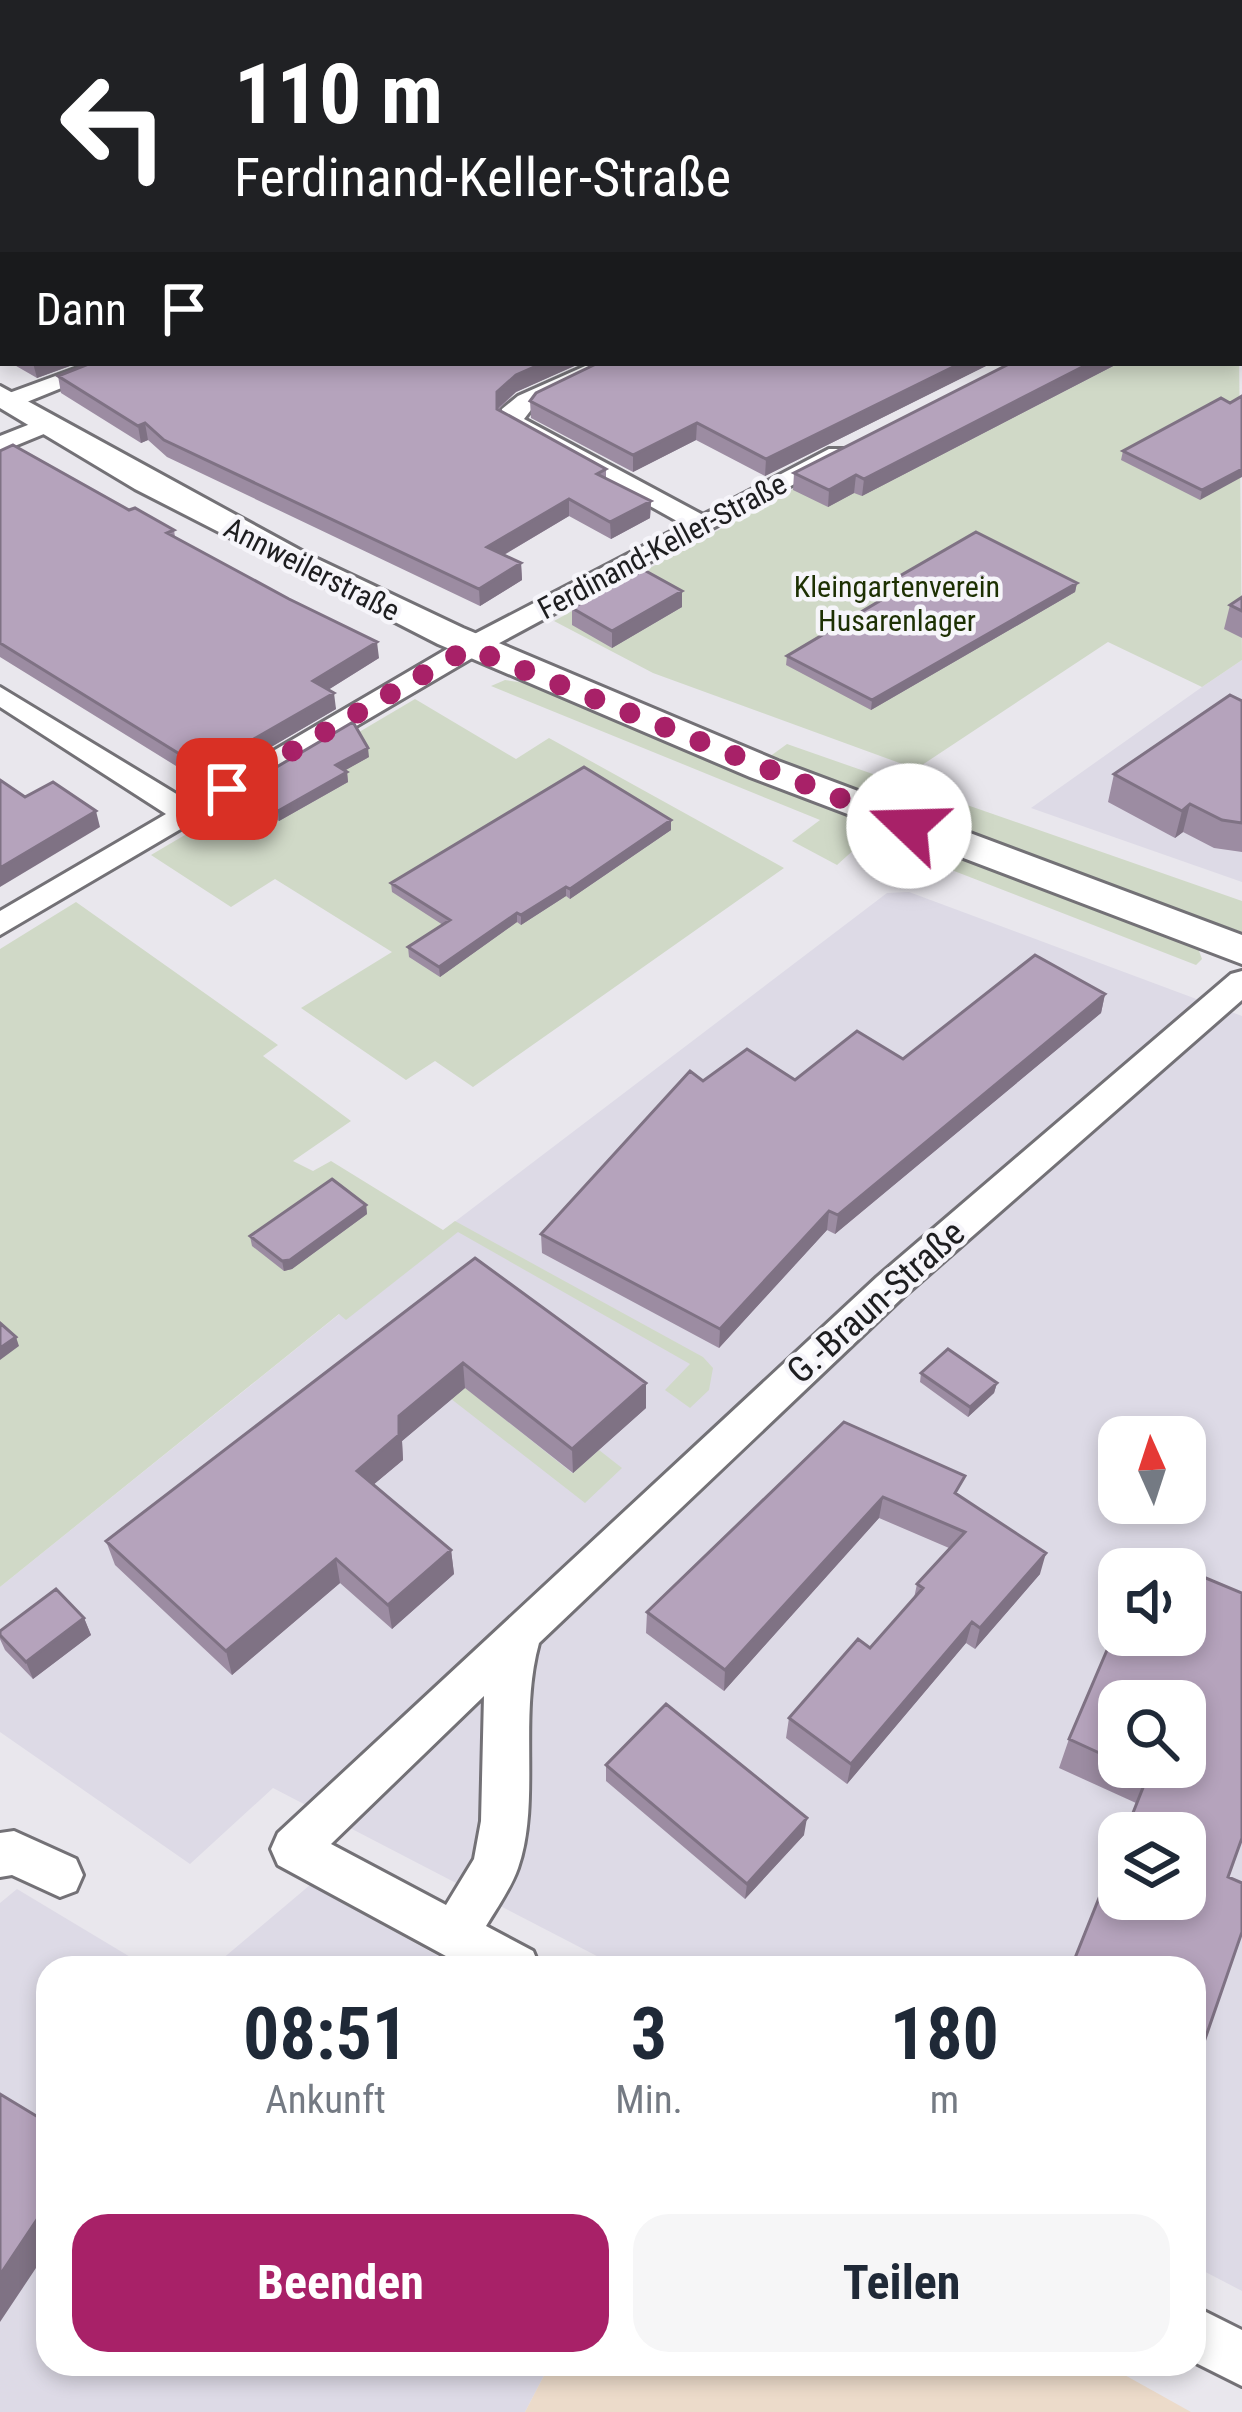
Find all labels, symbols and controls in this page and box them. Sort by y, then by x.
text: 110 m [234,45,443,144]
icon: left [36,48,192,204]
text: Ferdinand-Keller-Straße [234,146,731,209]
icon: arrive [151,276,217,342]
text: Dann [36,283,127,336]
street label: Ferdinand-Keller-Straße [532,466,792,626]
street label: Annweilerstraße [218,510,406,628]
park label: Kleingartenverein Husarenlager [794,569,1000,638]
pin [176,738,278,840]
icon: arrive [194,756,260,822]
position arrow [846,763,972,889]
street label: G.-Braun-Straße [779,1212,973,1392]
north arrow [1098,1416,1206,1524]
map controls [1098,1416,1206,1920]
button: sound [1098,1548,1206,1656]
button: search [1098,1680,1206,1788]
button: layers [1098,1812,1206,1920]
text: 08:51 [243,1992,408,2077]
text: 3 [631,1992,667,2077]
text: 180 [890,1992,999,2077]
text: Ankunft [265,2077,386,2123]
text: Min. [615,2077,683,2123]
text: m [930,2077,959,2123]
button: Beenden [72,2214,609,2352]
button: Teilen [633,2214,1170,2352]

